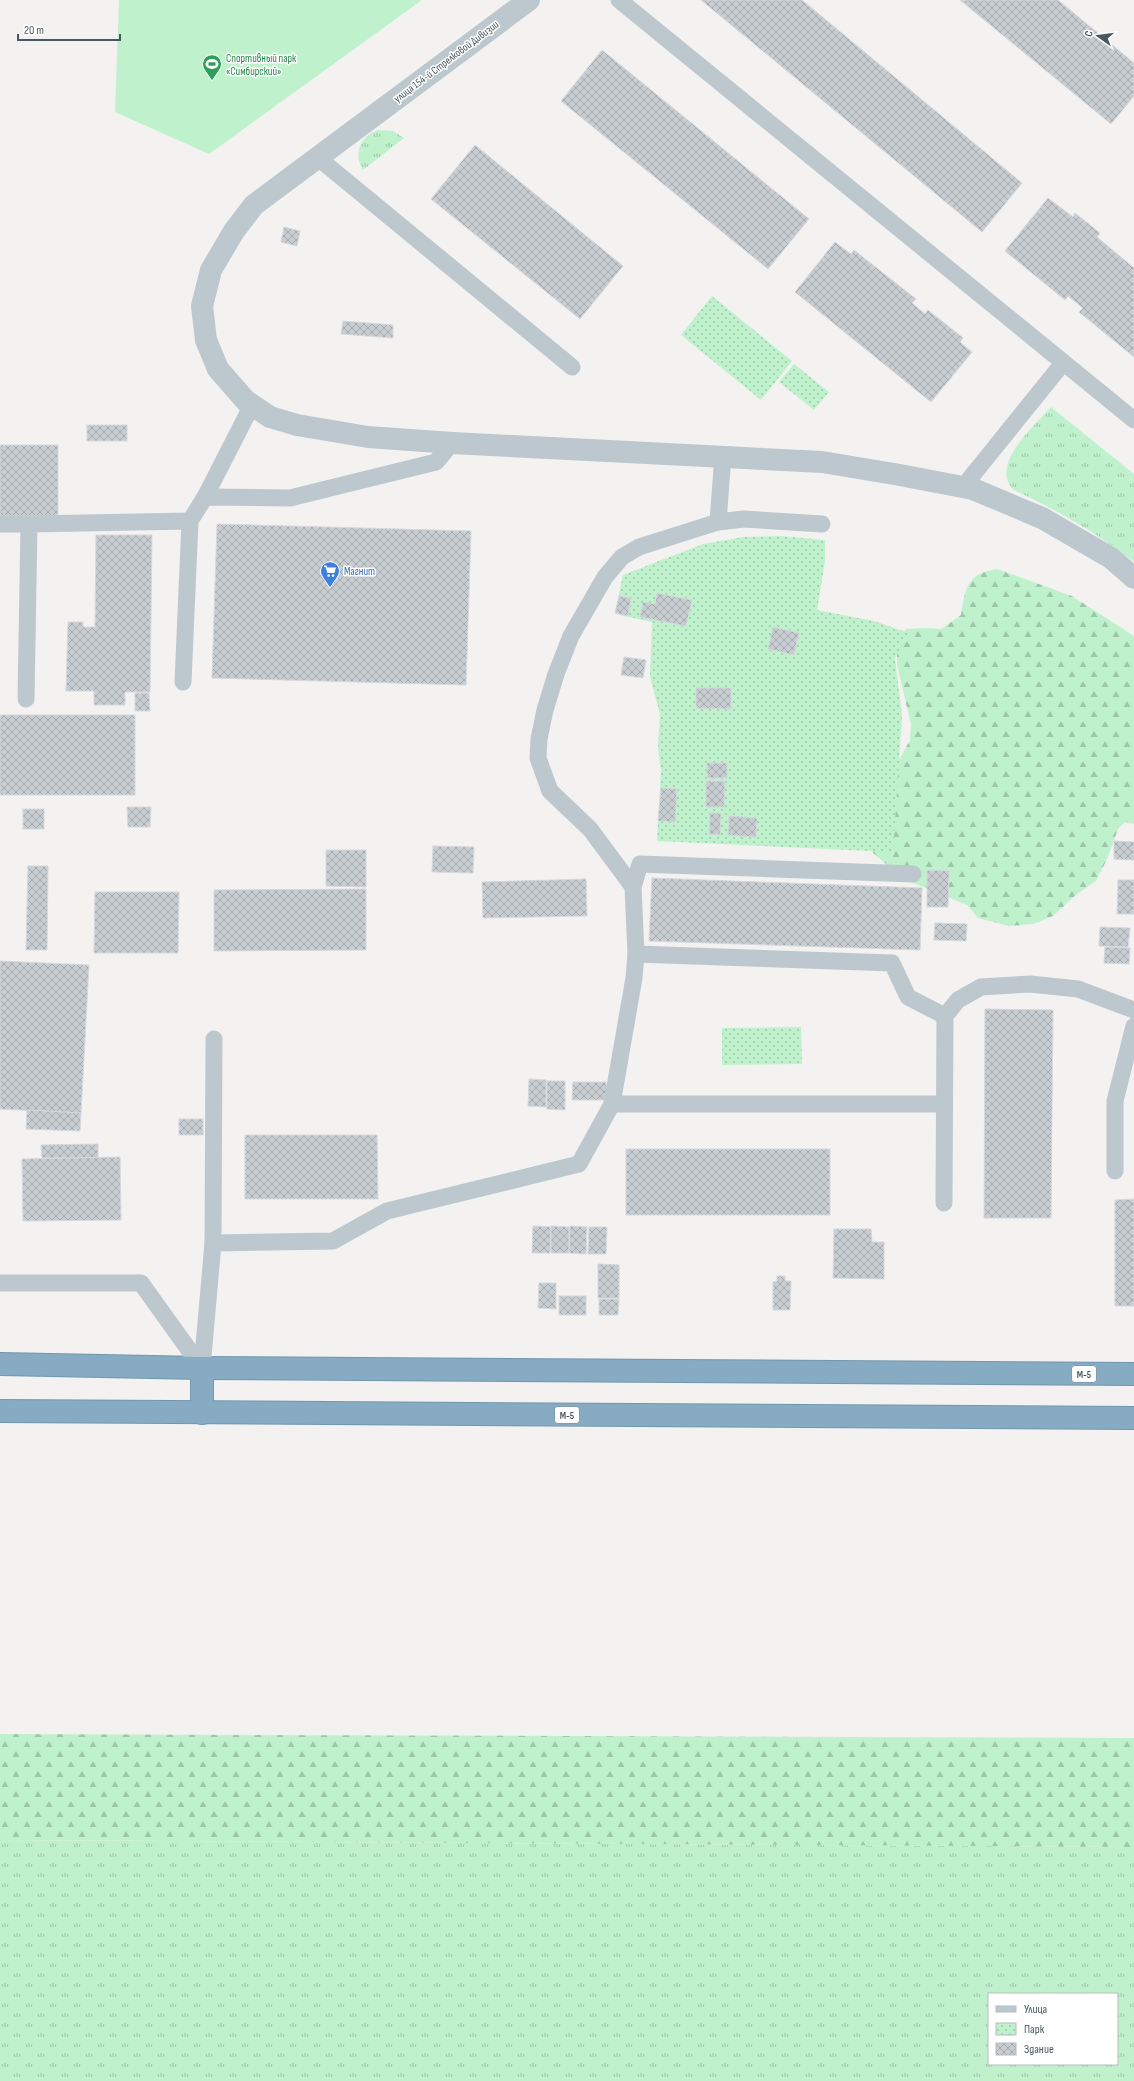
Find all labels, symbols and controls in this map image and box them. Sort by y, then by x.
scale bar [18,16,120,42]
north arrow [1078,16,1118,56]
street label: улица 154-й Стрелковой Дивизии [391,17,502,105]
text: 20 m [24,23,44,38]
text: С [1082,29,1096,38]
place label: Спортивный парк «Симбирский» [226,52,297,78]
sports icon: Спортивный парк «Симбирский» [201,53,223,81]
supermarket icon: Магнит [319,560,341,588]
place label: Магнит [344,565,375,578]
road number: М-5 [1072,1366,1096,1382]
road number: М-5 [555,1407,579,1423]
legend [988,1993,1118,2065]
text: Улица [1024,2002,1048,2017]
text: Парк [1024,2022,1045,2037]
text: Здание [1024,2042,1054,2057]

